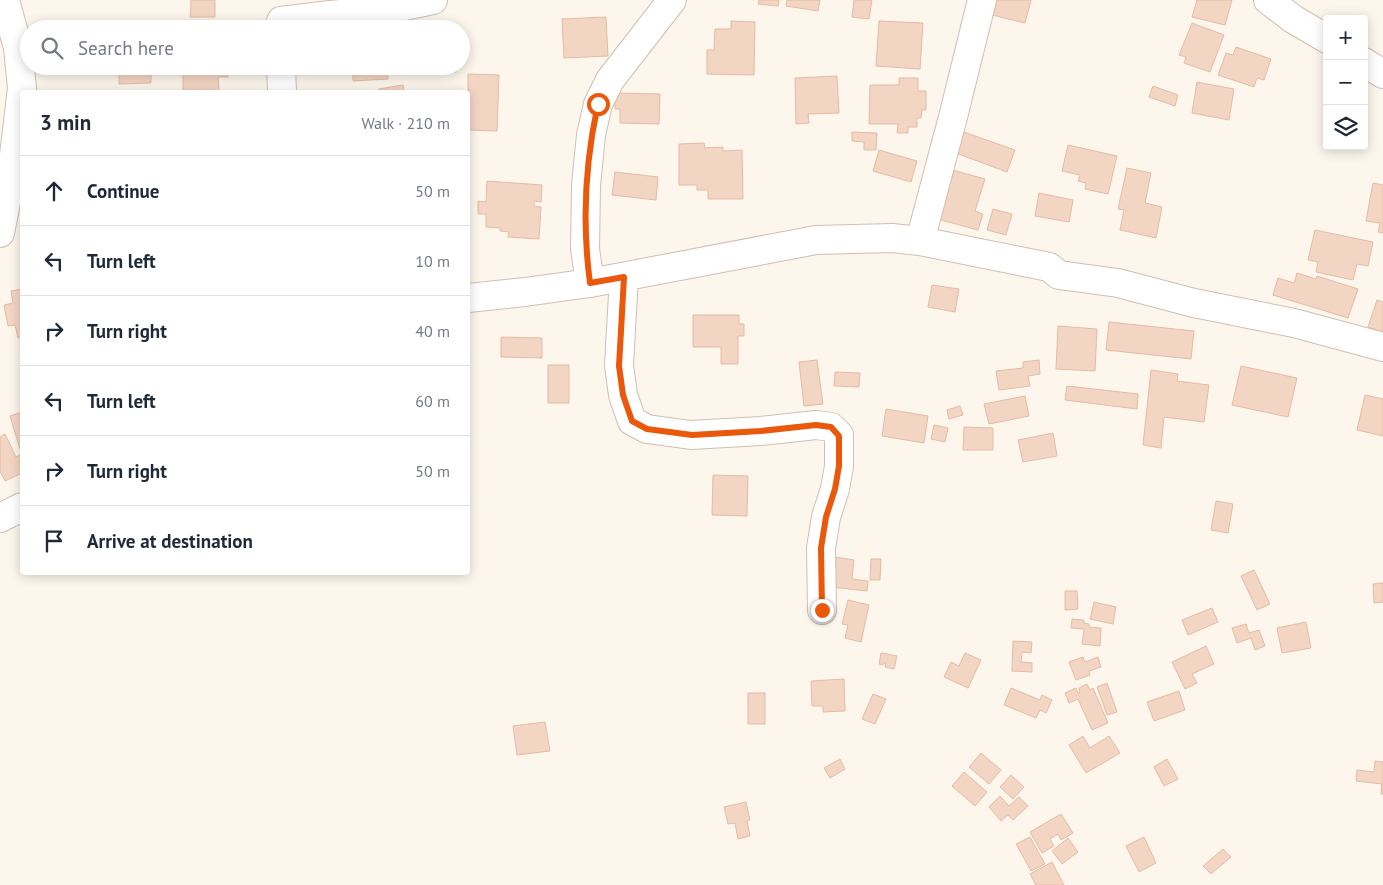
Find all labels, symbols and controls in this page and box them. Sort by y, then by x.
map controls [1323,15,1368,150]
button: + [1323,15,1368,60]
search box [20,20,470,75]
icon: search [38,34,66,62]
text: Search here [78,36,174,60]
button: − [1323,60,1368,105]
route start [587,93,610,116]
button: layers [1323,105,1368,150]
text: 3 min [40,109,91,136]
text: Walk · 210 m [361,113,450,133]
icon: ahead [40,177,68,205]
text: Continue [87,179,159,203]
text: 50 m [415,181,450,201]
icon: left [40,247,68,275]
text: Turn left [87,249,156,273]
text: 10 m [415,251,450,271]
icon: right [40,317,68,345]
text: Turn right [87,319,167,343]
text: 40 m [415,321,450,341]
icon: left [40,387,68,415]
text: Turn left [87,389,156,413]
text: 60 m [415,391,450,411]
icon: right [40,457,68,485]
text: Turn right [87,459,167,483]
text: 50 m [415,461,450,481]
icon: arrive [40,527,68,555]
text: Arrive at destination [87,529,253,553]
route end [811,599,834,622]

